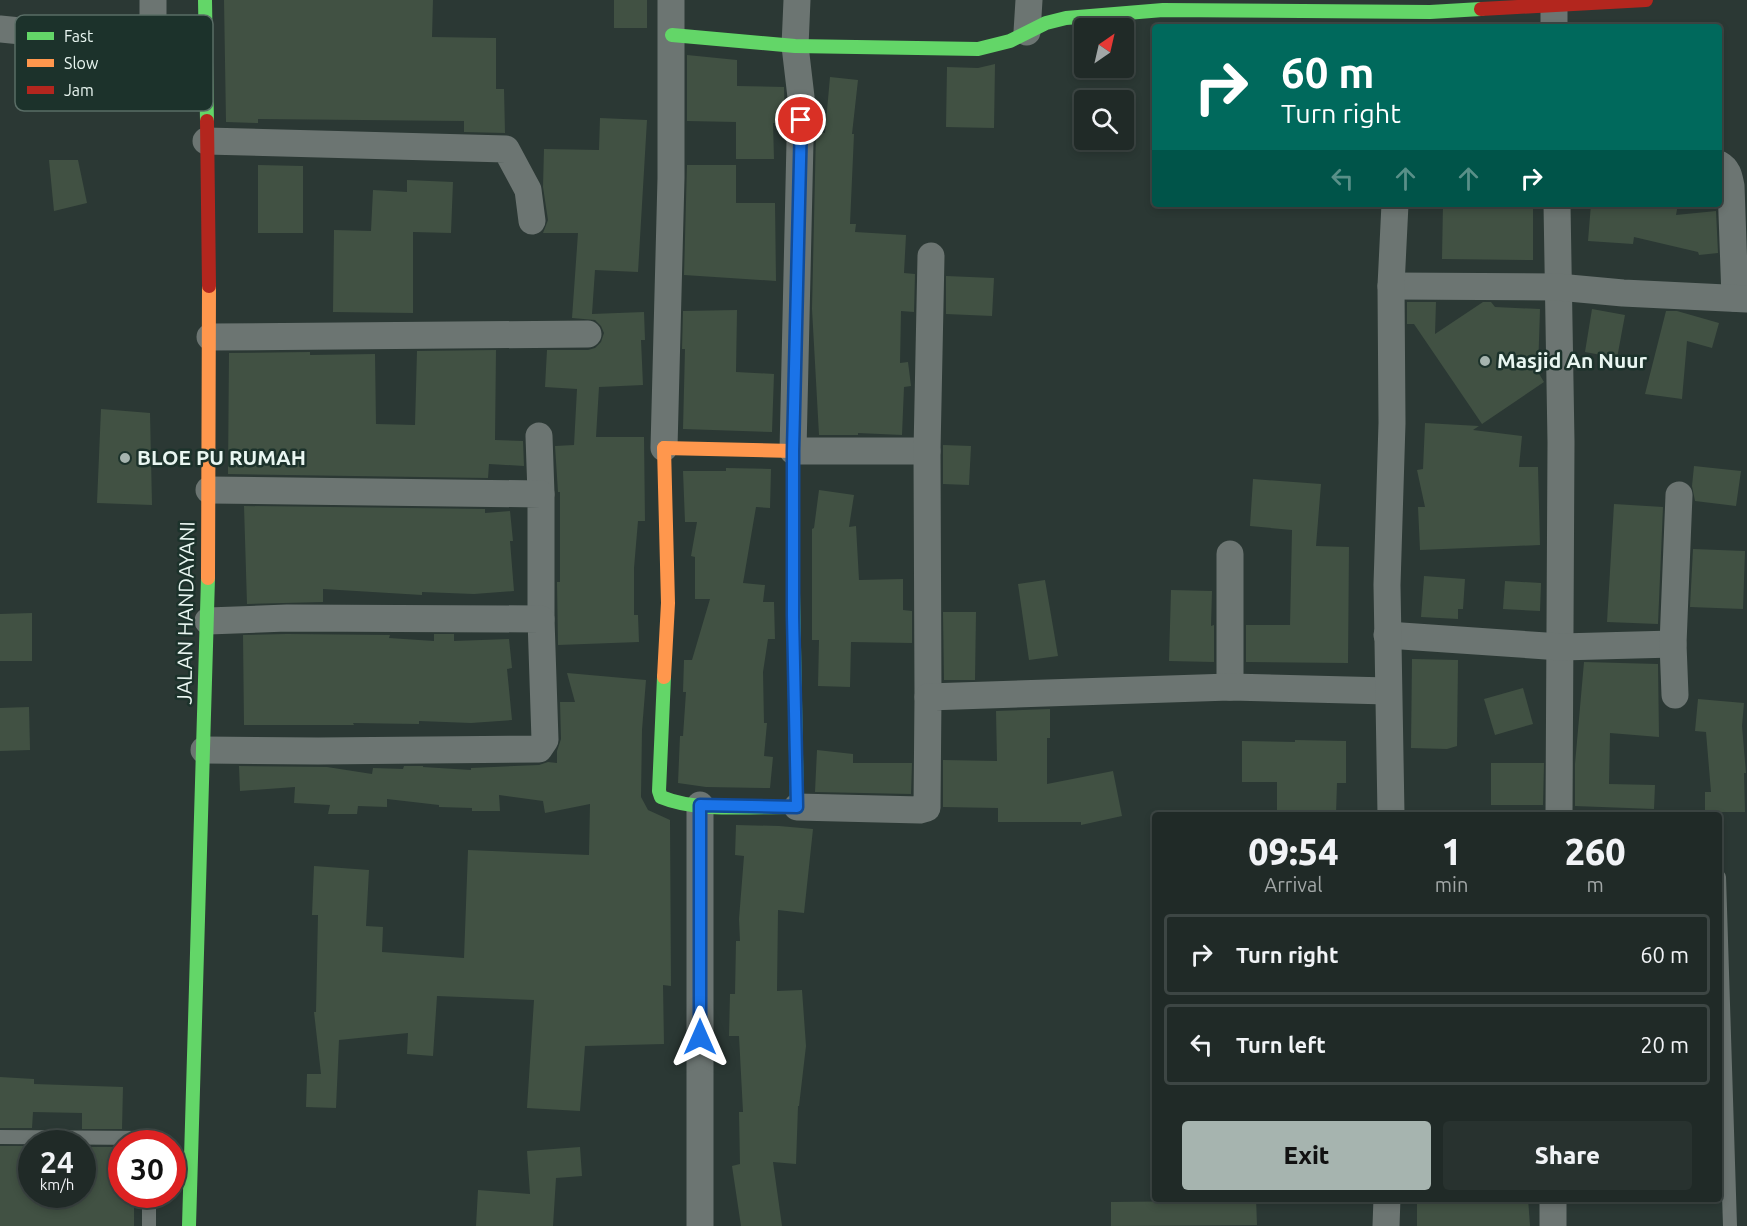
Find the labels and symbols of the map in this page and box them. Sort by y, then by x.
legend [15,15,213,111]
north arrow [1074,18,1134,78]
text: Fast [64,27,94,45]
text: Slow [64,54,99,72]
text: Jam [64,81,94,99]
pin [775,94,826,145]
place label: Masjid An Nuur [1497,348,1647,372]
marker: Masjid An Nuur [1478,354,1492,368]
place label: BLOE PU RUMAH [137,445,306,469]
marker: BLOE PU RUMAH [118,451,132,465]
street label: JALAN HANDAYANI [171,521,199,705]
position arrow [668,1005,732,1069]
speed limit sign: 30 [108,1130,186,1208]

